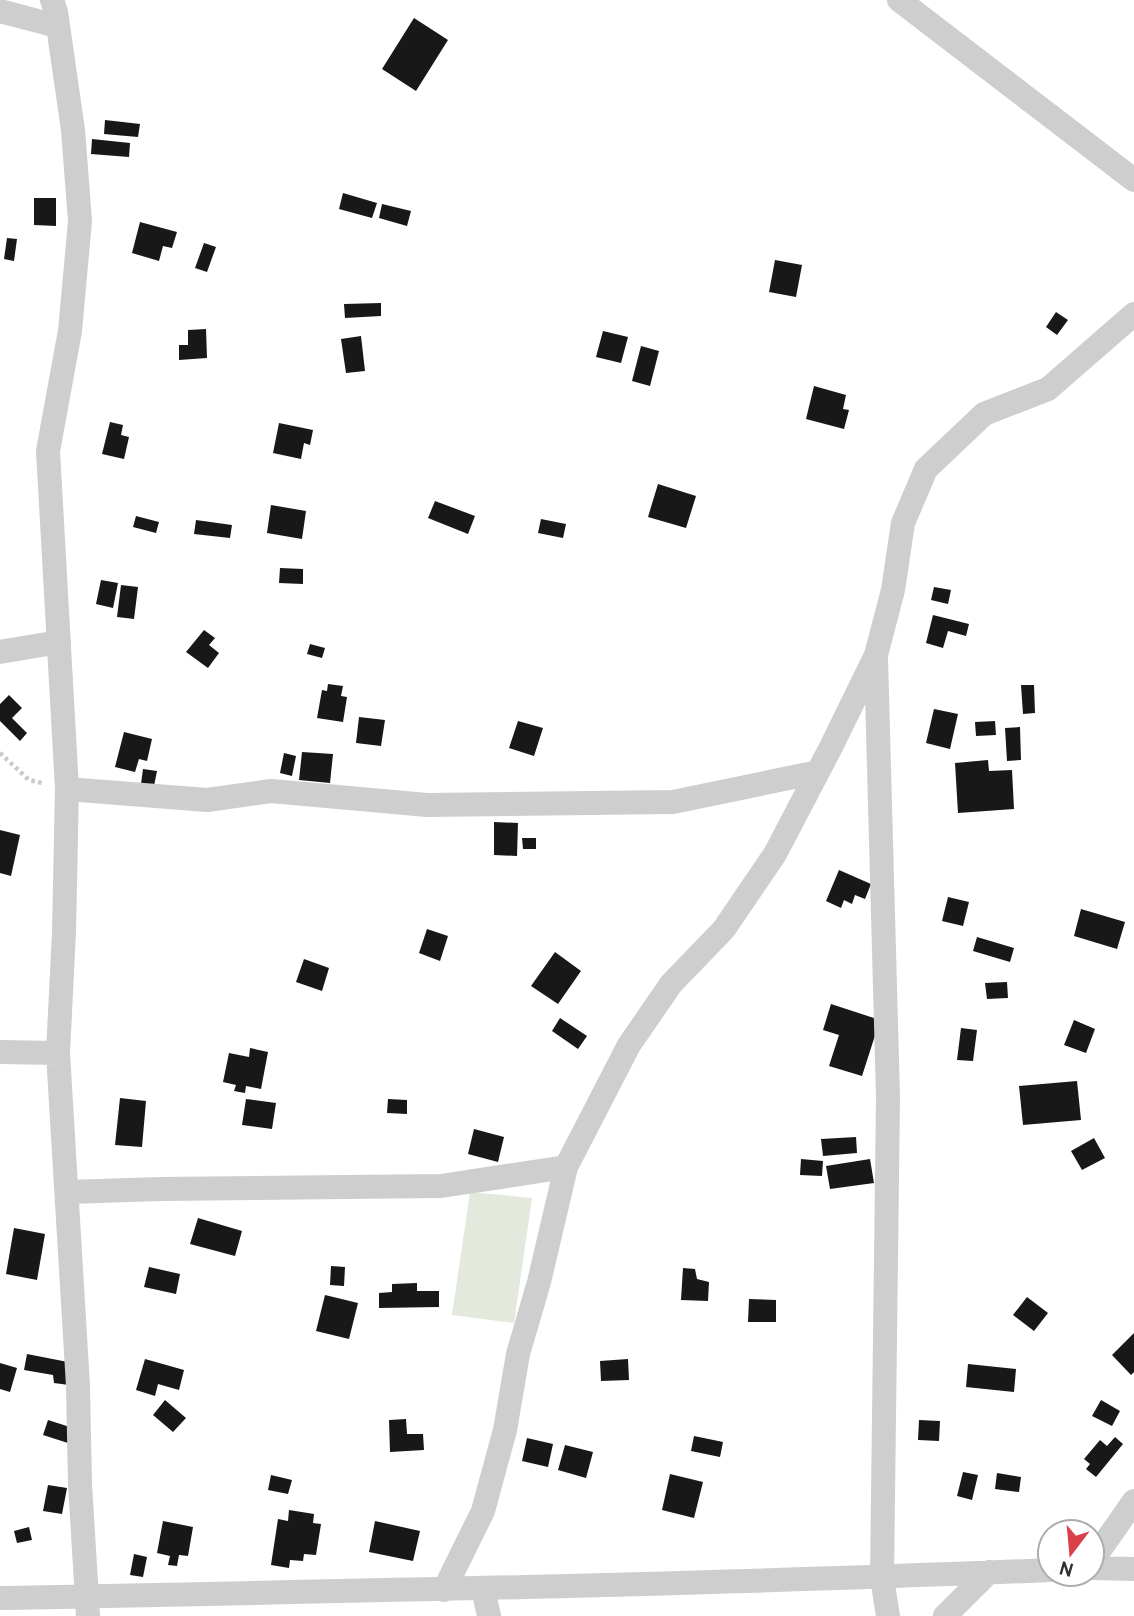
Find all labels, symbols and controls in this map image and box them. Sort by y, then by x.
north arrow [1036,1518,1106,1588]
text: N [1057,1554,1077,1581]

